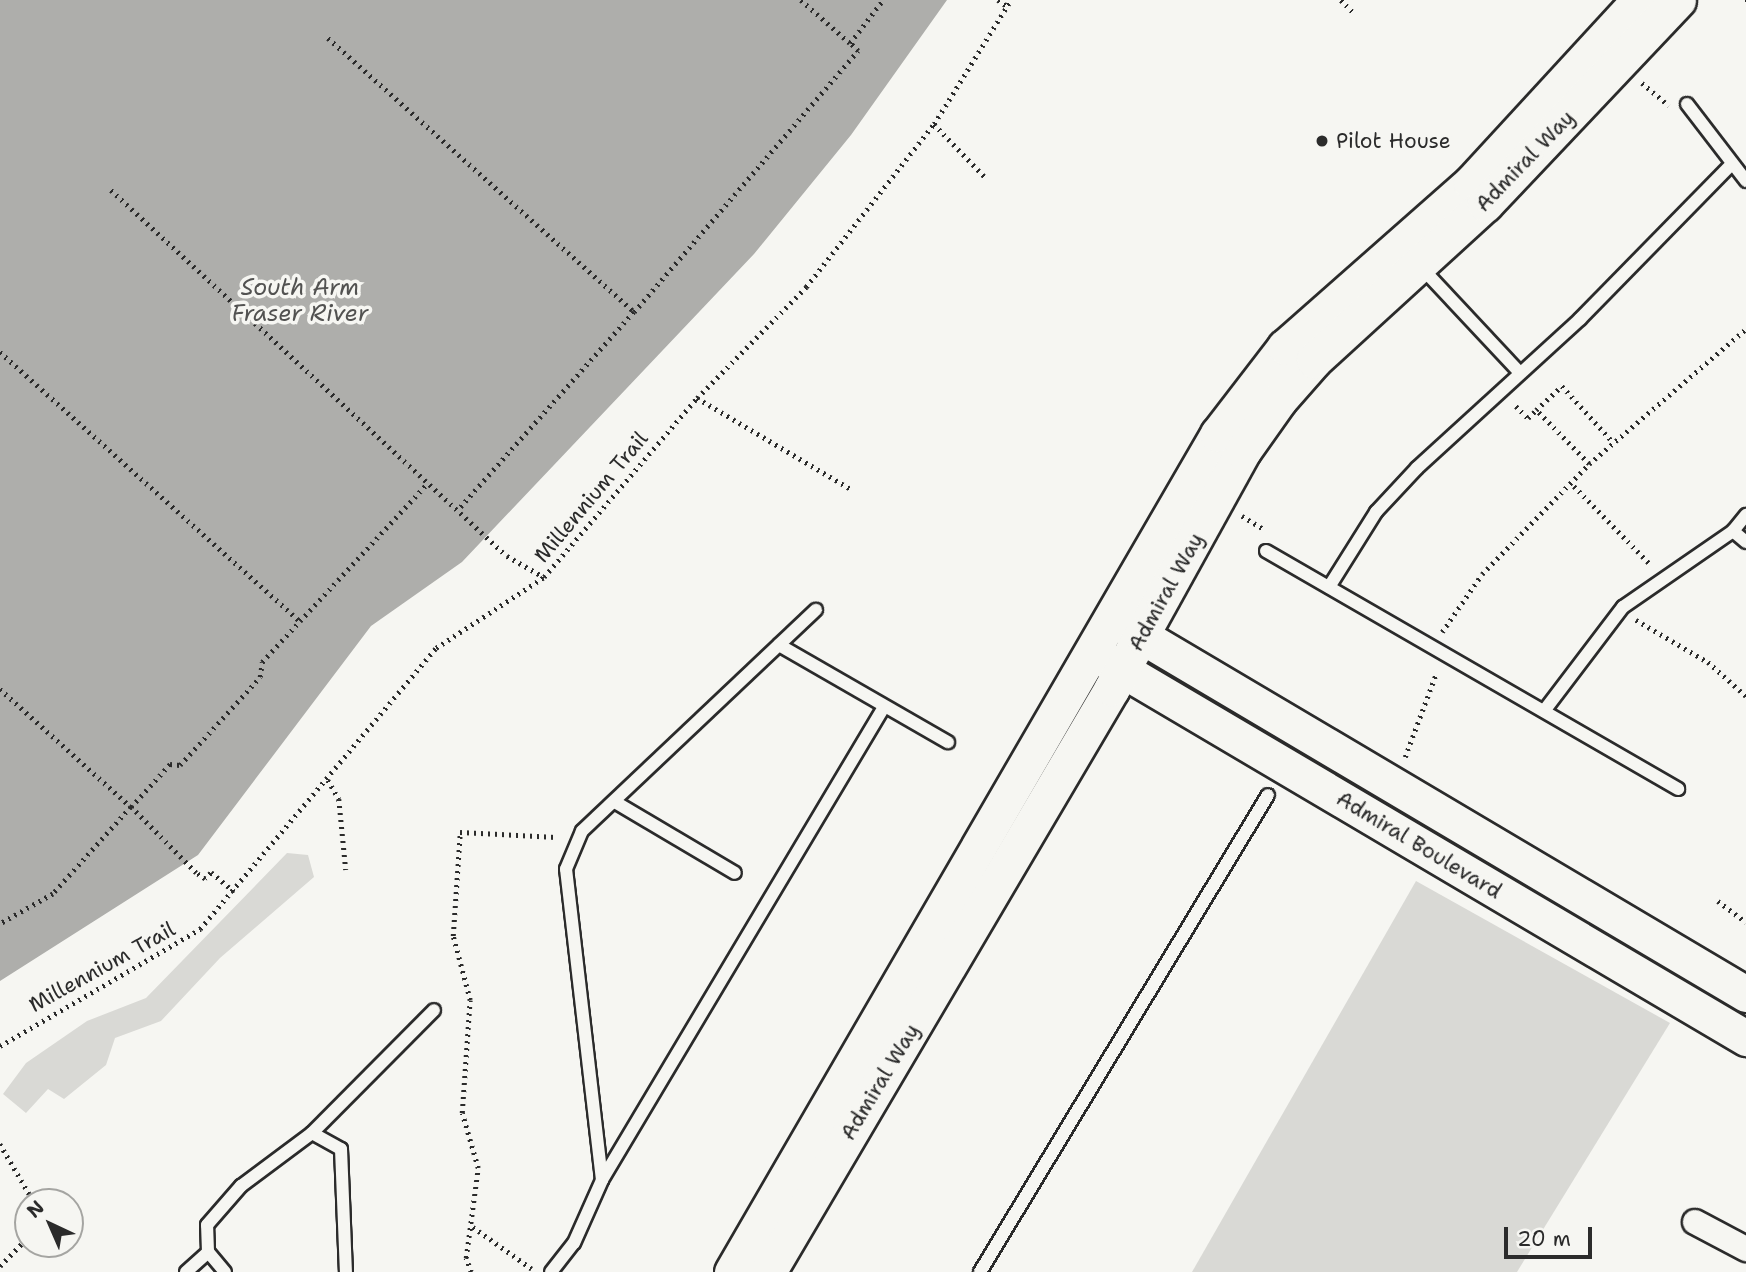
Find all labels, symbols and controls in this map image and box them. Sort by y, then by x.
street label: Admiral Way [1470,105,1580,217]
place label: Pilot House [1336,128,1451,154]
marker: Pilot House [1314,133,1330,149]
water label: South Arm Fraser River [231,273,369,327]
street label: Millennium Trail [529,426,653,568]
street label: Admiral Way [1123,529,1209,655]
street label: Admiral Boulevard [1332,786,1506,904]
street label: Millennium Trail [24,916,180,1018]
street label: Admiral Way [835,1019,925,1145]
north arrow [14,1188,84,1258]
text: N [21,1195,50,1223]
scale bar [1508,1212,1596,1256]
text: 20 m [1517,1225,1571,1253]

